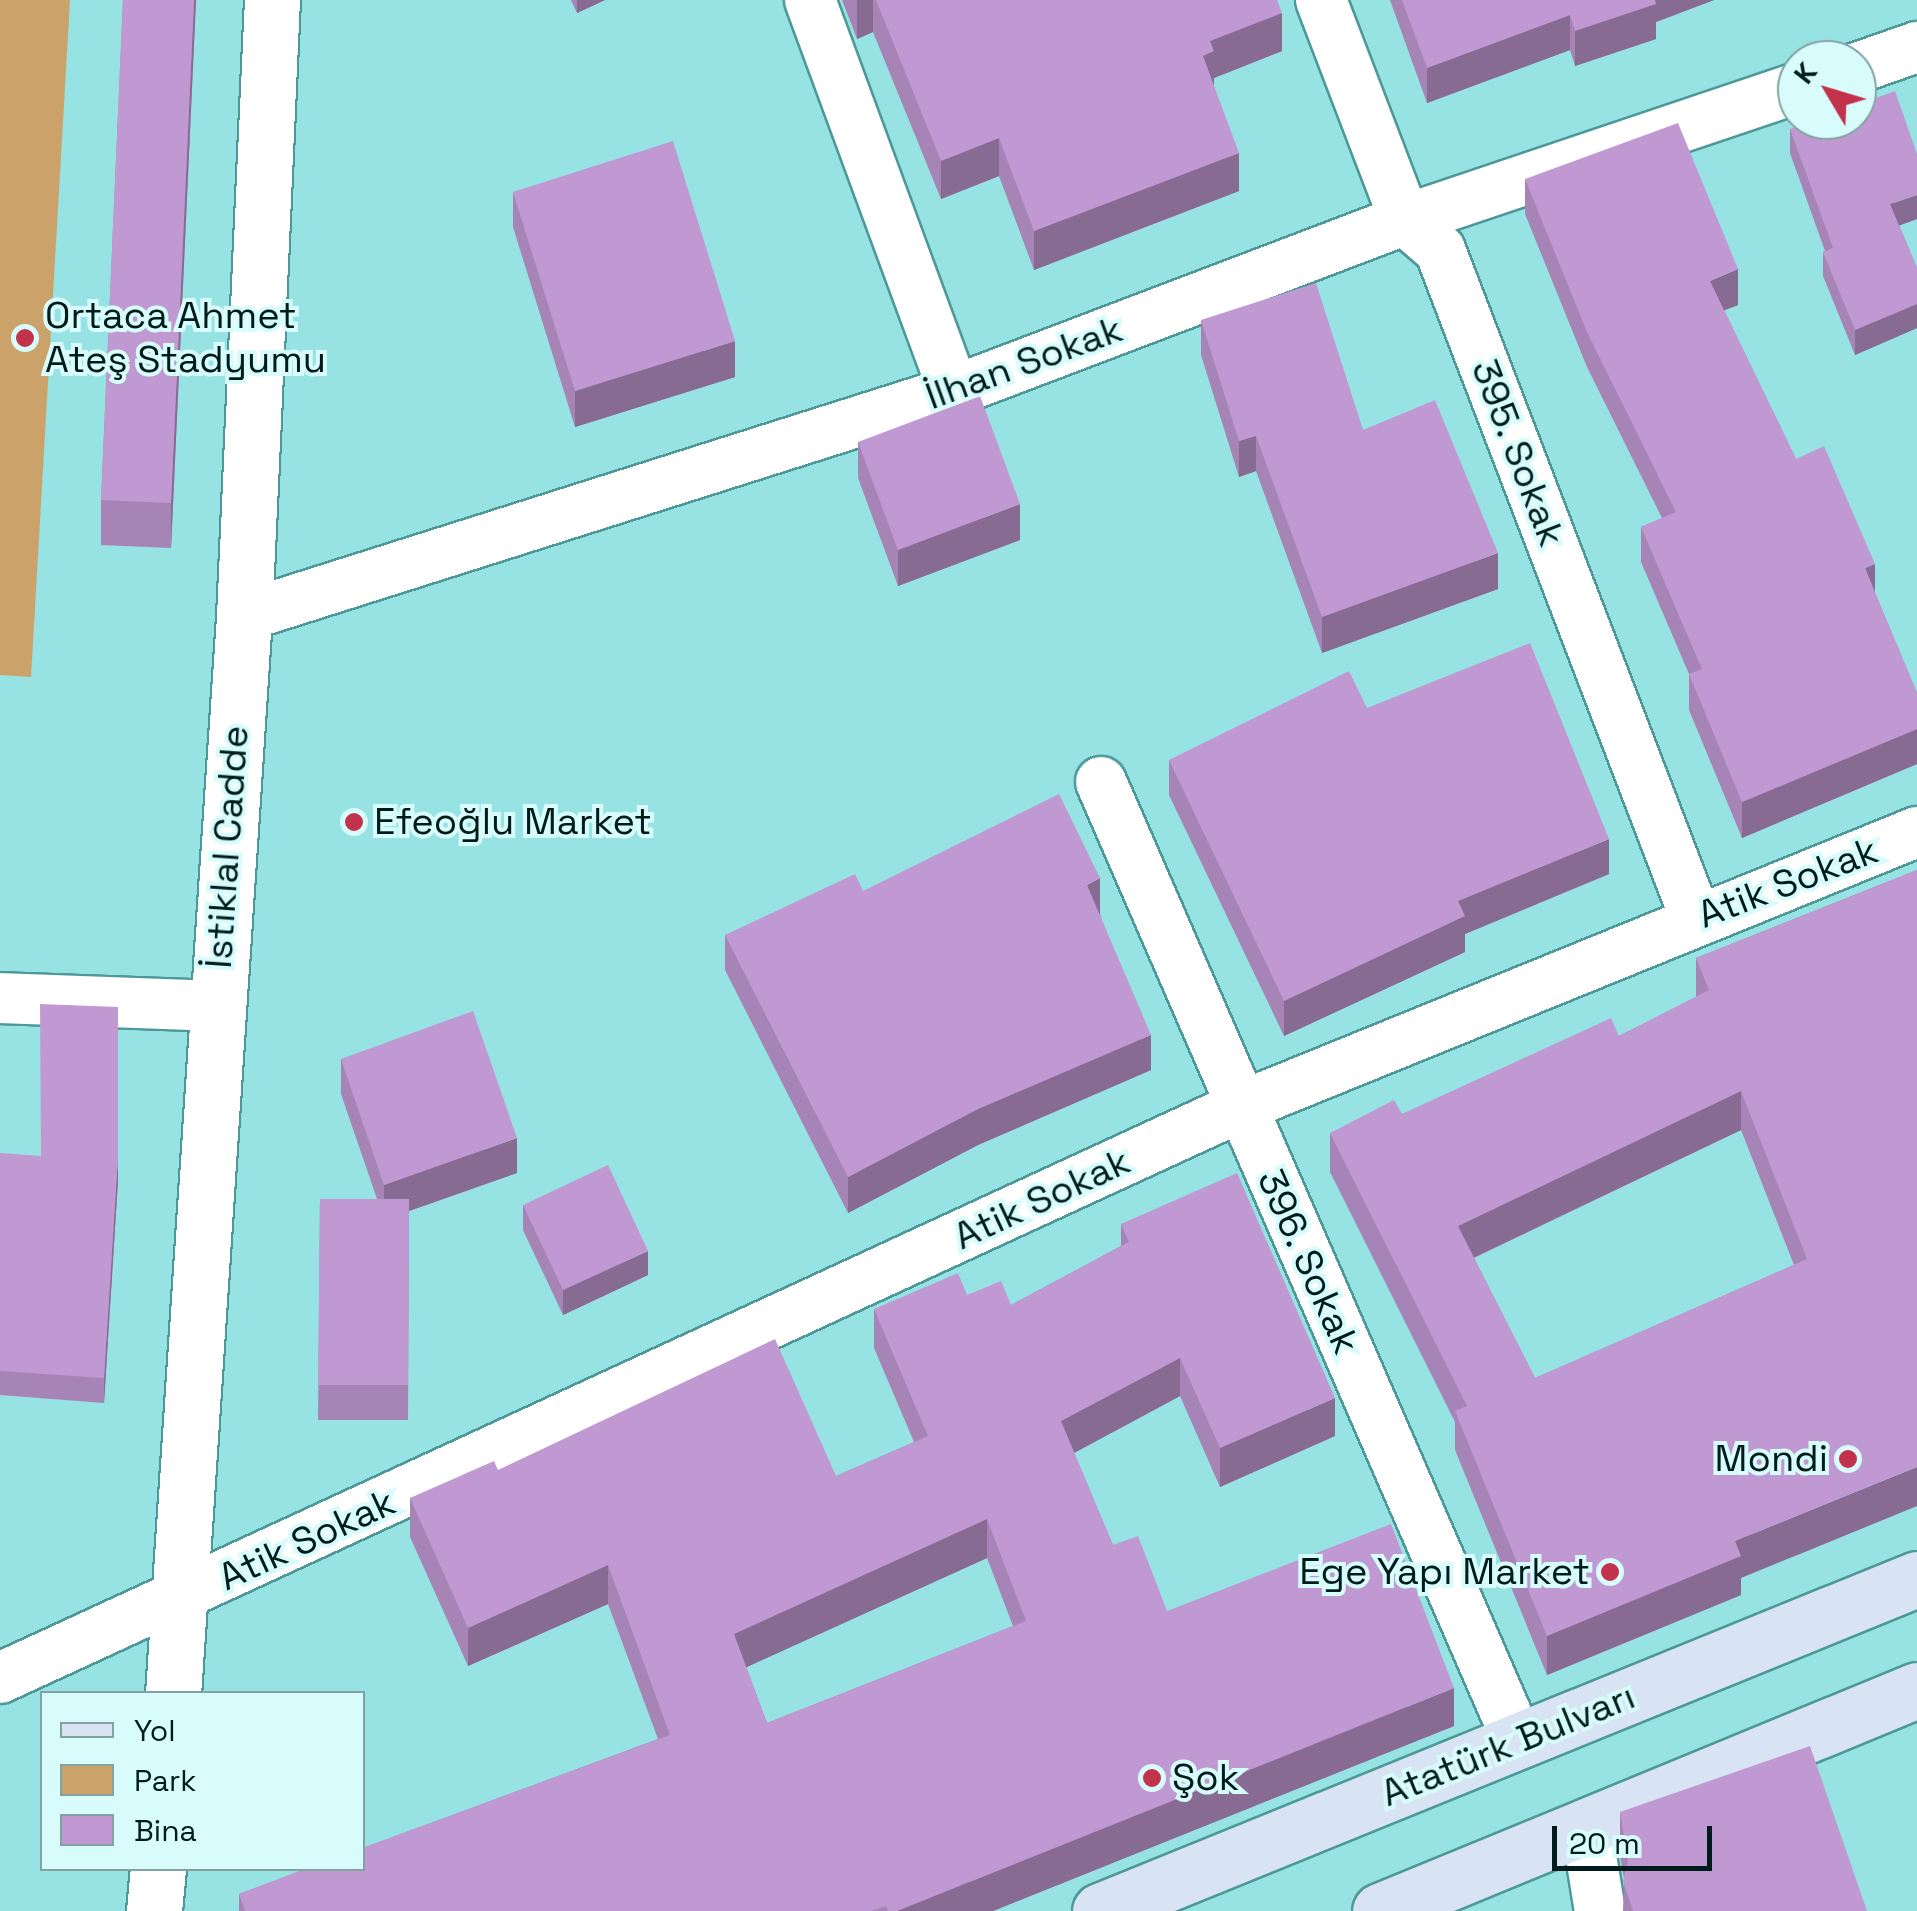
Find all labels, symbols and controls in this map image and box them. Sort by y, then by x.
north arrow [1777,40,1877,140]
text: K [1785,55,1825,91]
place label: Ortaca Ahmet Ateş Stadyumu [45,293,326,382]
street label: İlhan Sokak [919,306,1129,420]
marker: Ortaca Ahmet Ateş Stadyumu [14,327,36,349]
street label: 395. Sokak [1461,353,1575,553]
street label: İstiklal Cadde [196,724,258,970]
place label: Efeoğlu Market [374,799,652,845]
marker: Efeoğlu Market [343,811,365,833]
street label: Atik Sokak [1691,828,1885,938]
street label: Atik Sokak [947,1138,1137,1260]
street label: 396. Sokak [1247,1162,1369,1362]
place label: Mondi [1715,1436,1828,1482]
marker: Mondi [1837,1448,1859,1470]
street label: Atik Sokak [212,1479,402,1601]
place label: Ege Yapı Market [1299,1549,1590,1595]
marker: Ege Yapı Market [1599,1561,1621,1583]
street label: Atatürk Bulvarı [1374,1673,1642,1817]
legend [40,1691,365,1871]
text: Yol [134,1711,176,1750]
place label: Şok [1172,1755,1239,1801]
text: Park [134,1761,196,1800]
marker: Şok [1141,1767,1163,1789]
scale bar [1557,1806,1717,1868]
text: Bina [134,1811,197,1850]
text: 20 m [1569,1824,1640,1863]

